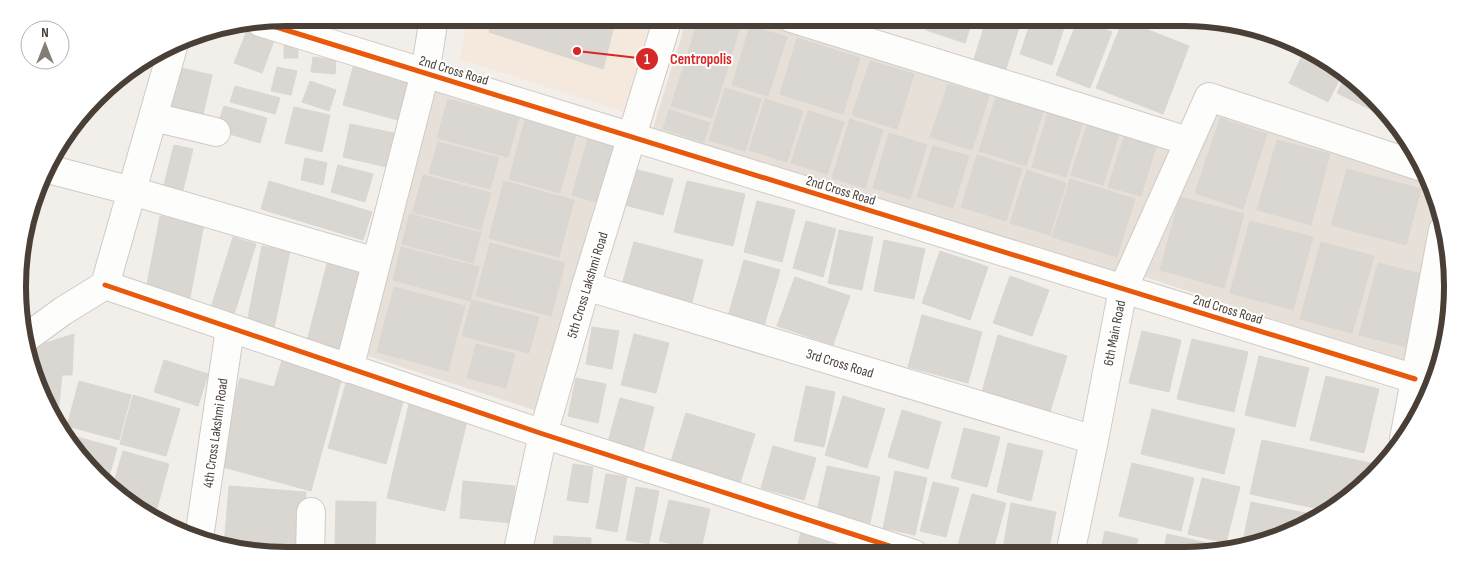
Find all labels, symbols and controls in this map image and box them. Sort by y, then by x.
north arrow [20,20,70,70]
text: N [41,24,49,41]
callout: Centropolis [635,44,741,74]
text: 1 [644,50,650,69]
text: Centropolis [670,50,732,69]
street label: 2nd Cross Road [417,52,491,89]
street label: 2nd Cross Road [804,172,878,209]
street label: 5th Cross Lakshmi Road [563,230,612,340]
street label: 2nd Cross Road [1191,291,1265,328]
street label: 6th Main Road [1100,299,1129,367]
street label: 3rd Cross Road [804,345,876,382]
street label: 4th Cross Lakshmi Road [199,377,232,489]

